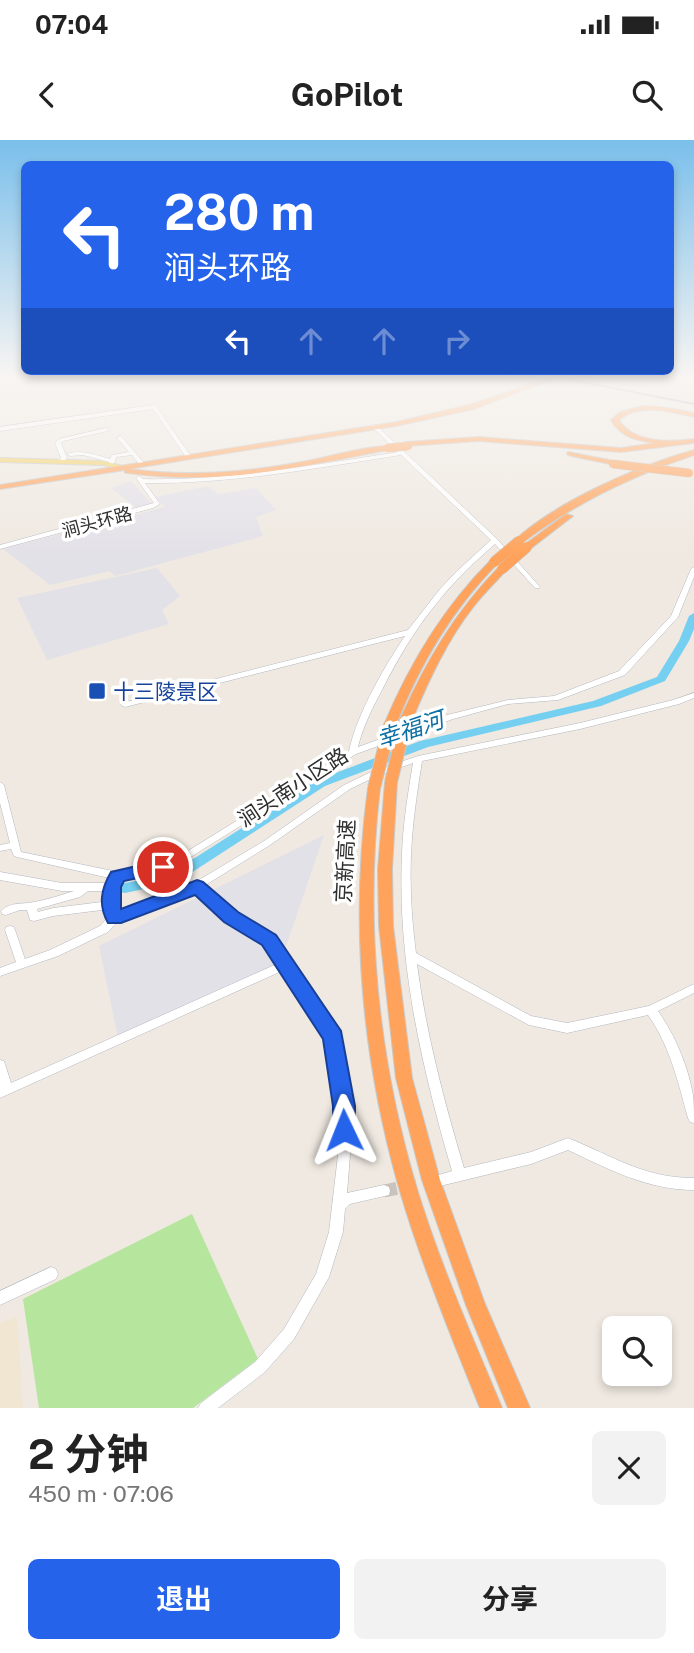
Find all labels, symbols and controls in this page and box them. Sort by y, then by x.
text: 07:04 [35,9,108,40]
icon: back [28,76,66,114]
text: GoPilot [291,76,403,113]
icon: search [628,76,666,114]
text: 280 m [164,183,314,241]
icon: left [49,189,140,280]
text: 涧头环路 [164,249,292,286]
icon: left [219,322,257,360]
icon: ahead [292,322,330,360]
icon: ahead [365,322,403,360]
icon: right [438,322,476,360]
street label: 涧头环路 [60,503,134,541]
place label: 十三陵景区 [113,679,218,704]
marker: 十三陵景区 [87,681,107,701]
water label: 幸福河 [373,704,451,753]
street label: 涧头南小区路 [233,742,353,832]
street label: 京新高速 [330,818,360,904]
pin [133,837,193,897]
icon: arrive [144,848,182,886]
position arrow [307,1093,381,1167]
map controls [602,1316,672,1386]
button: search [602,1316,672,1386]
text: 2 分钟 [28,1429,148,1478]
button: close [592,1431,666,1505]
text: 450 m · 07:06 [28,1480,174,1507]
button: 退出 [28,1559,340,1639]
button: 分享 [354,1559,666,1639]

